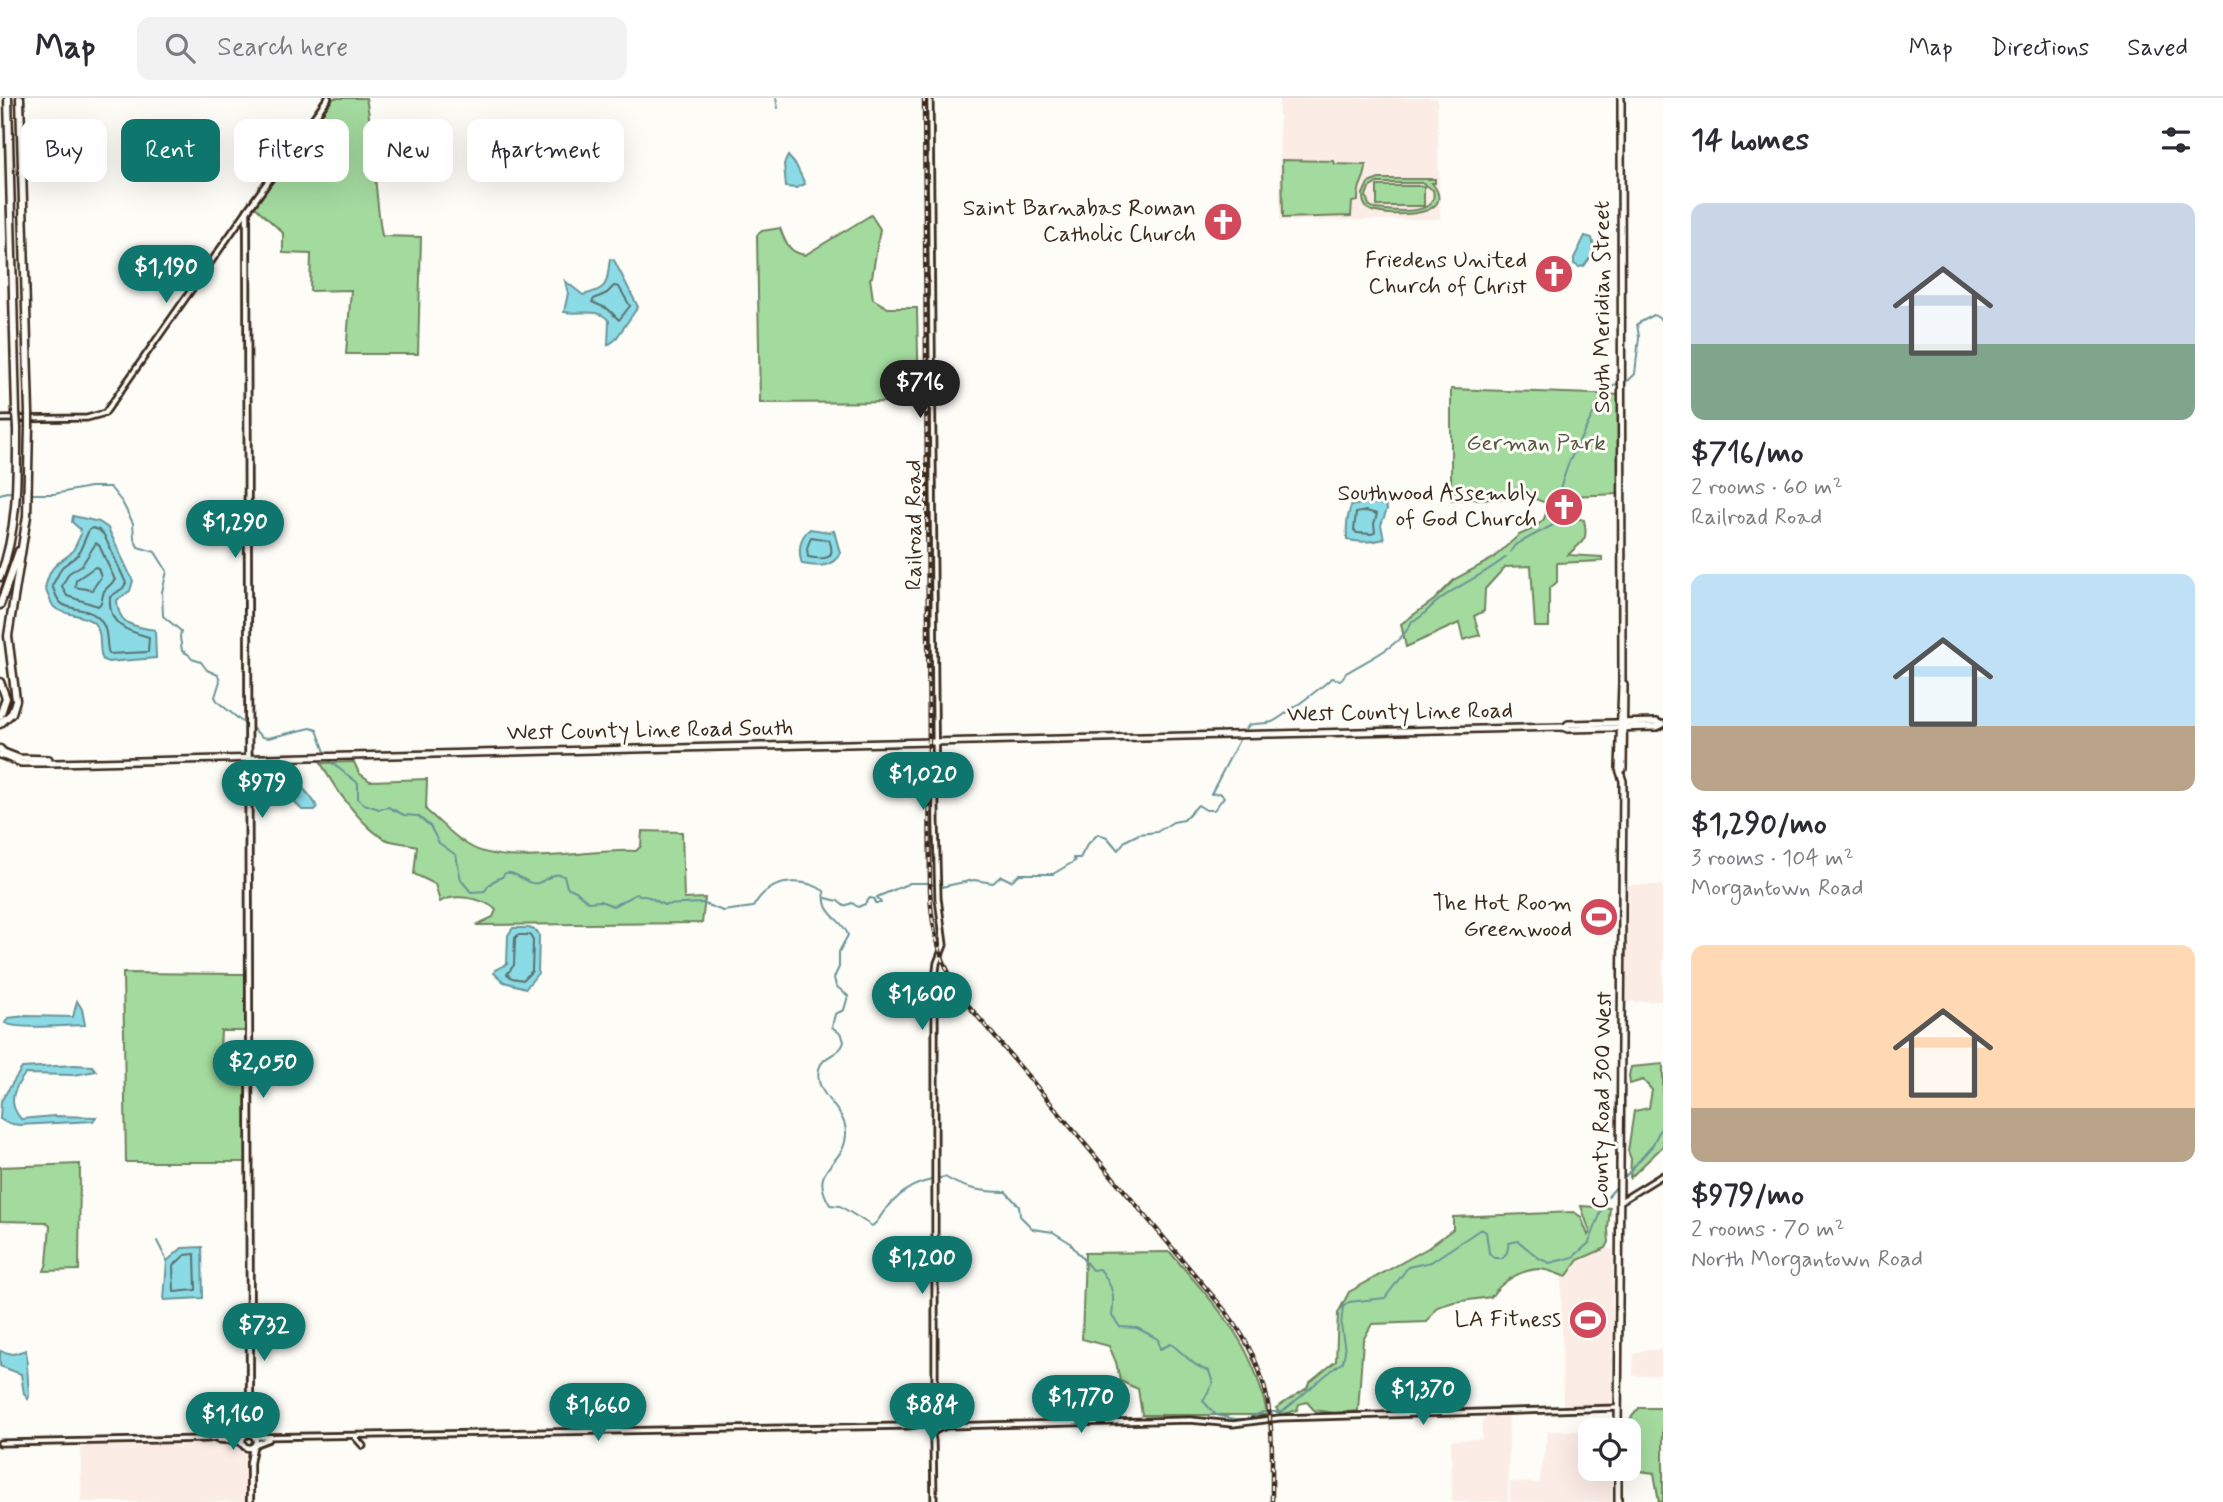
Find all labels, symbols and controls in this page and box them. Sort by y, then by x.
search box [137,17,627,80]
text: Map [35,26,95,70]
icon: search [161,29,199,67]
text: Search here [217,31,348,65]
text: Map [1909,33,1953,64]
text: Directions [1991,33,2089,64]
text: Saved [2127,33,2188,64]
chip: Buy [21,119,107,182]
chip: Rent [121,119,220,182]
chip: Filters [234,119,349,182]
chip: New [363,119,453,182]
chip: Apartment [467,119,624,182]
text: 14 homes [1691,121,1809,160]
icon: filters [2157,121,2195,159]
place label: Saint Barnabas Roman Catholic Church [963,194,1196,250]
church icon: Saint Barnabas Roman Catholic Church [1202,201,1244,243]
street label: South Meridian Street [1588,201,1618,413]
pin: $1,190 [109,246,223,305]
place label: Friedens United Church of Christ [1365,246,1527,302]
icon: home [1880,248,2006,374]
text: $1,190 [134,253,198,283]
church icon: Friedens United Church of Christ [1533,253,1575,295]
pin: $716 [879,360,961,420]
text: $716 [896,368,944,398]
park label: German Park [1466,429,1606,459]
text: $716/mo [1691,434,1804,473]
street label: Railroad Road [900,459,930,591]
text: 2 rooms · 60 m² [1691,473,1843,503]
place label: Southwood Assembly of God Church [1338,479,1537,535]
church icon: Southwood Assembly of God Church [1543,486,1585,528]
pin: $1,290 [178,500,292,560]
text: Railroad Road [1691,503,1822,533]
text: $1,290 [202,508,268,538]
icon: home [1880,619,2006,745]
street label: West County Line Road [1287,696,1513,730]
street label: West County Line Road South [506,714,794,748]
pin: $1,020 [866,752,980,812]
pin: $979 [221,760,303,820]
text: $1,020 [889,760,957,790]
text: $979 [238,768,286,798]
text: $1,290/mo [1691,805,1827,844]
text: 3 rooms · 104 m² [1691,844,1854,874]
text: Morgantown Road [1691,874,1863,904]
place label: The Hot Room Greenwood [1432,889,1572,945]
sports icon: The Hot Room Greenwood [1578,896,1620,938]
pin: $1,600 [865,972,979,1032]
text: $1,600 [888,980,956,1010]
icon: home [1880,990,2006,1116]
street label: County Road 300 West [1586,991,1620,1209]
pin: $2,050 [206,1040,320,1100]
text: $2,050 [229,1048,297,1078]
text: $979/mo [1691,1176,1804,1215]
text: 2 rooms · 70 m² [1691,1215,1845,1245]
pin: $1,200 [865,1236,979,1296]
text: $1,200 [888,1244,956,1274]
text: North Morgantown Road [1691,1245,1923,1275]
sports icon: LA Fitness [1567,1299,1609,1341]
pin: $732 [223,1304,305,1363]
place label: LA Fitness [1455,1305,1561,1335]
text: $732 [239,1311,289,1341]
pin: $1,370 [1366,1368,1480,1427]
text: $1,370 [1391,1375,1455,1405]
pin: $1,770 [1024,1376,1138,1435]
text: $1,770 [1048,1383,1114,1413]
pin: $1,660 [541,1384,655,1443]
pin: $884 [891,1384,973,1443]
text: $1,660 [565,1391,631,1421]
text: $884 [906,1391,958,1421]
pin: $1,160 [176,1392,290,1452]
text: $1,160 [202,1400,264,1430]
map controls [1578,1418,1641,1481]
button: locate [1578,1418,1641,1481]

